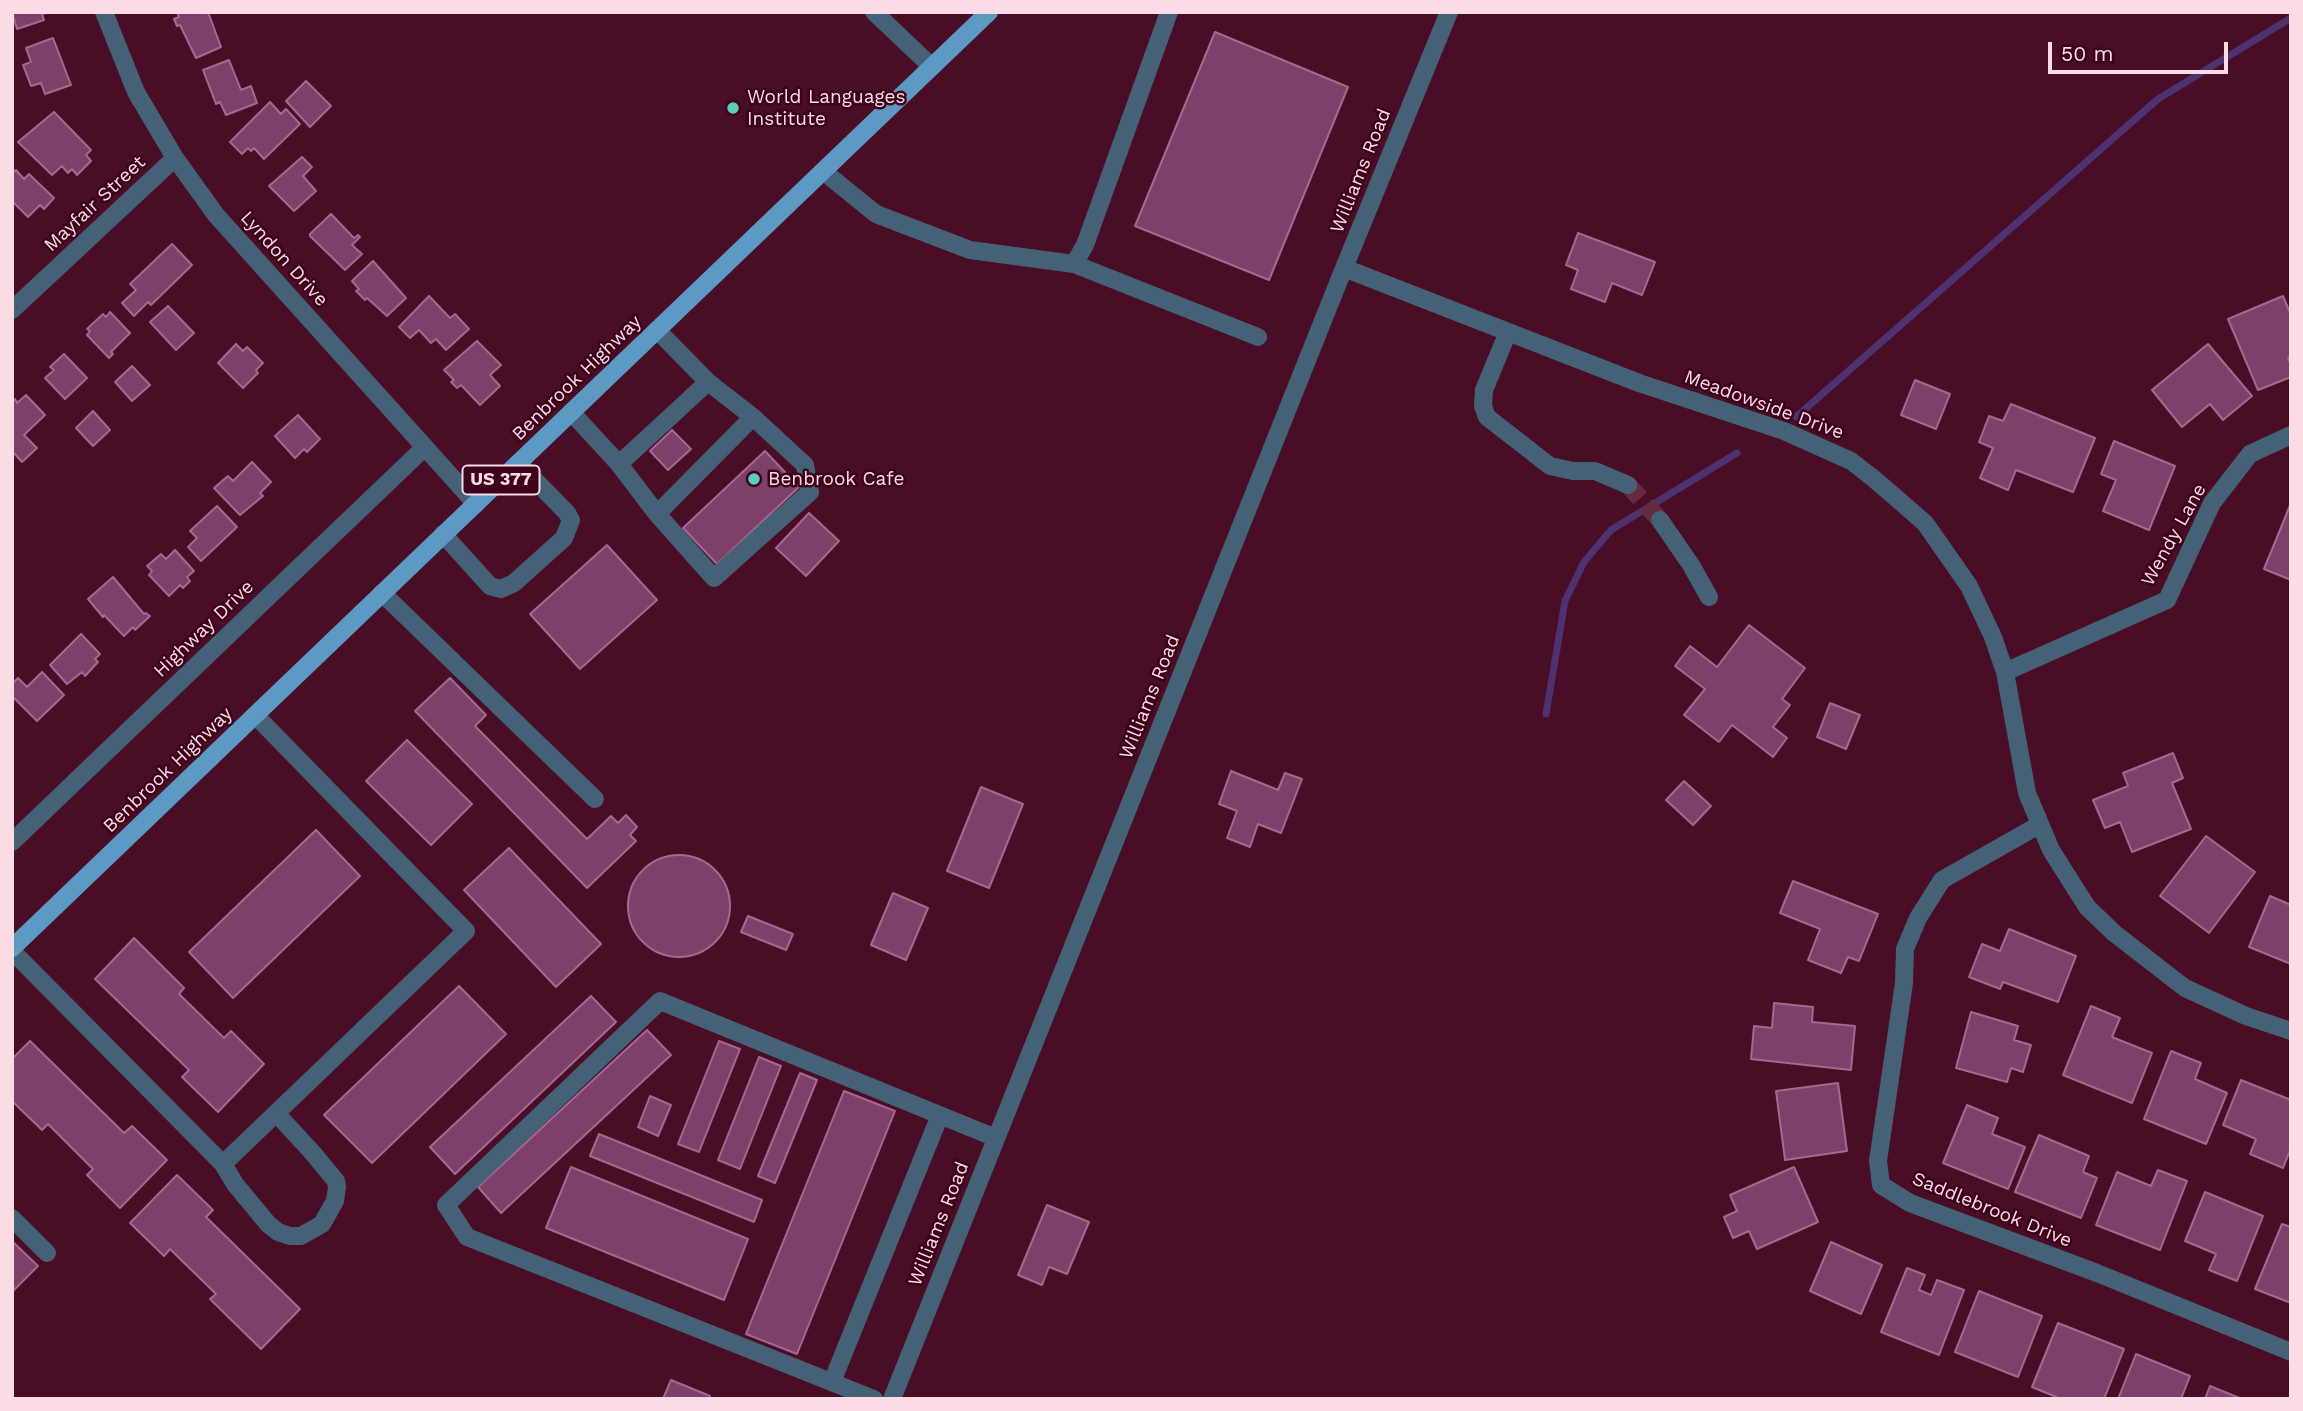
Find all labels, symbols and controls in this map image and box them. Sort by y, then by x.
scale bar [2051,28,2231,72]
text: 50 m [2061,41,2113,66]
place label: World Languages Institute [747,86,906,130]
marker: World Languages Institute [725,100,741,116]
street label: Williams Road [1326,106,1396,236]
street label: Mayfair Street [40,151,150,257]
street label: Lyndon Drive [235,207,333,311]
street label: Benbrook Highway [508,310,646,446]
street label: Meadowside Drive [1681,366,1847,444]
road number: US 377 [462,466,540,494]
place label: Benbrook Cafe [768,468,904,490]
marker: Benbrook Cafe [746,471,762,487]
street label: Wendy Lane [2137,480,2211,590]
street label: Highway Drive [149,576,259,682]
street label: Williams Road [1115,632,1185,762]
street label: Benbrook Highway [99,702,237,838]
street label: Williams Road [904,1159,974,1289]
street label: Saddlebrook Drive [1909,1168,2075,1252]

